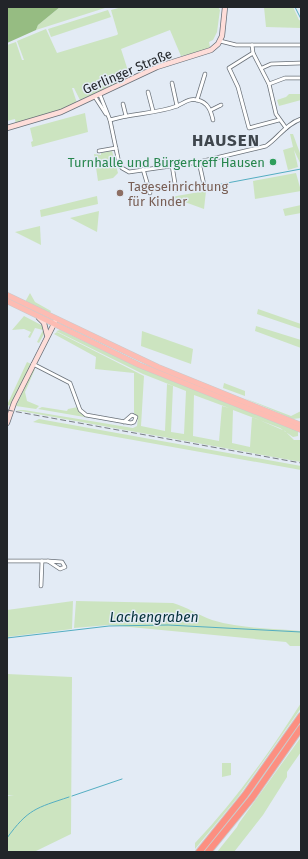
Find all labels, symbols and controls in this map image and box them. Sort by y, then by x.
street label: Gerlinger Straße [80,46,174,97]
district label: HAUSEN [192,130,260,151]
place label: Turnhalle und Bürgertreff Hausen [68,155,265,170]
marker: Turnhalle und Bürgertreff Hausen [268,157,278,167]
place label: Tageseinrichtung für Kinder [128,179,228,209]
marker: Tageseinrichtung für Kinder [115,188,125,198]
water label: Lachengraben [109,609,199,626]

